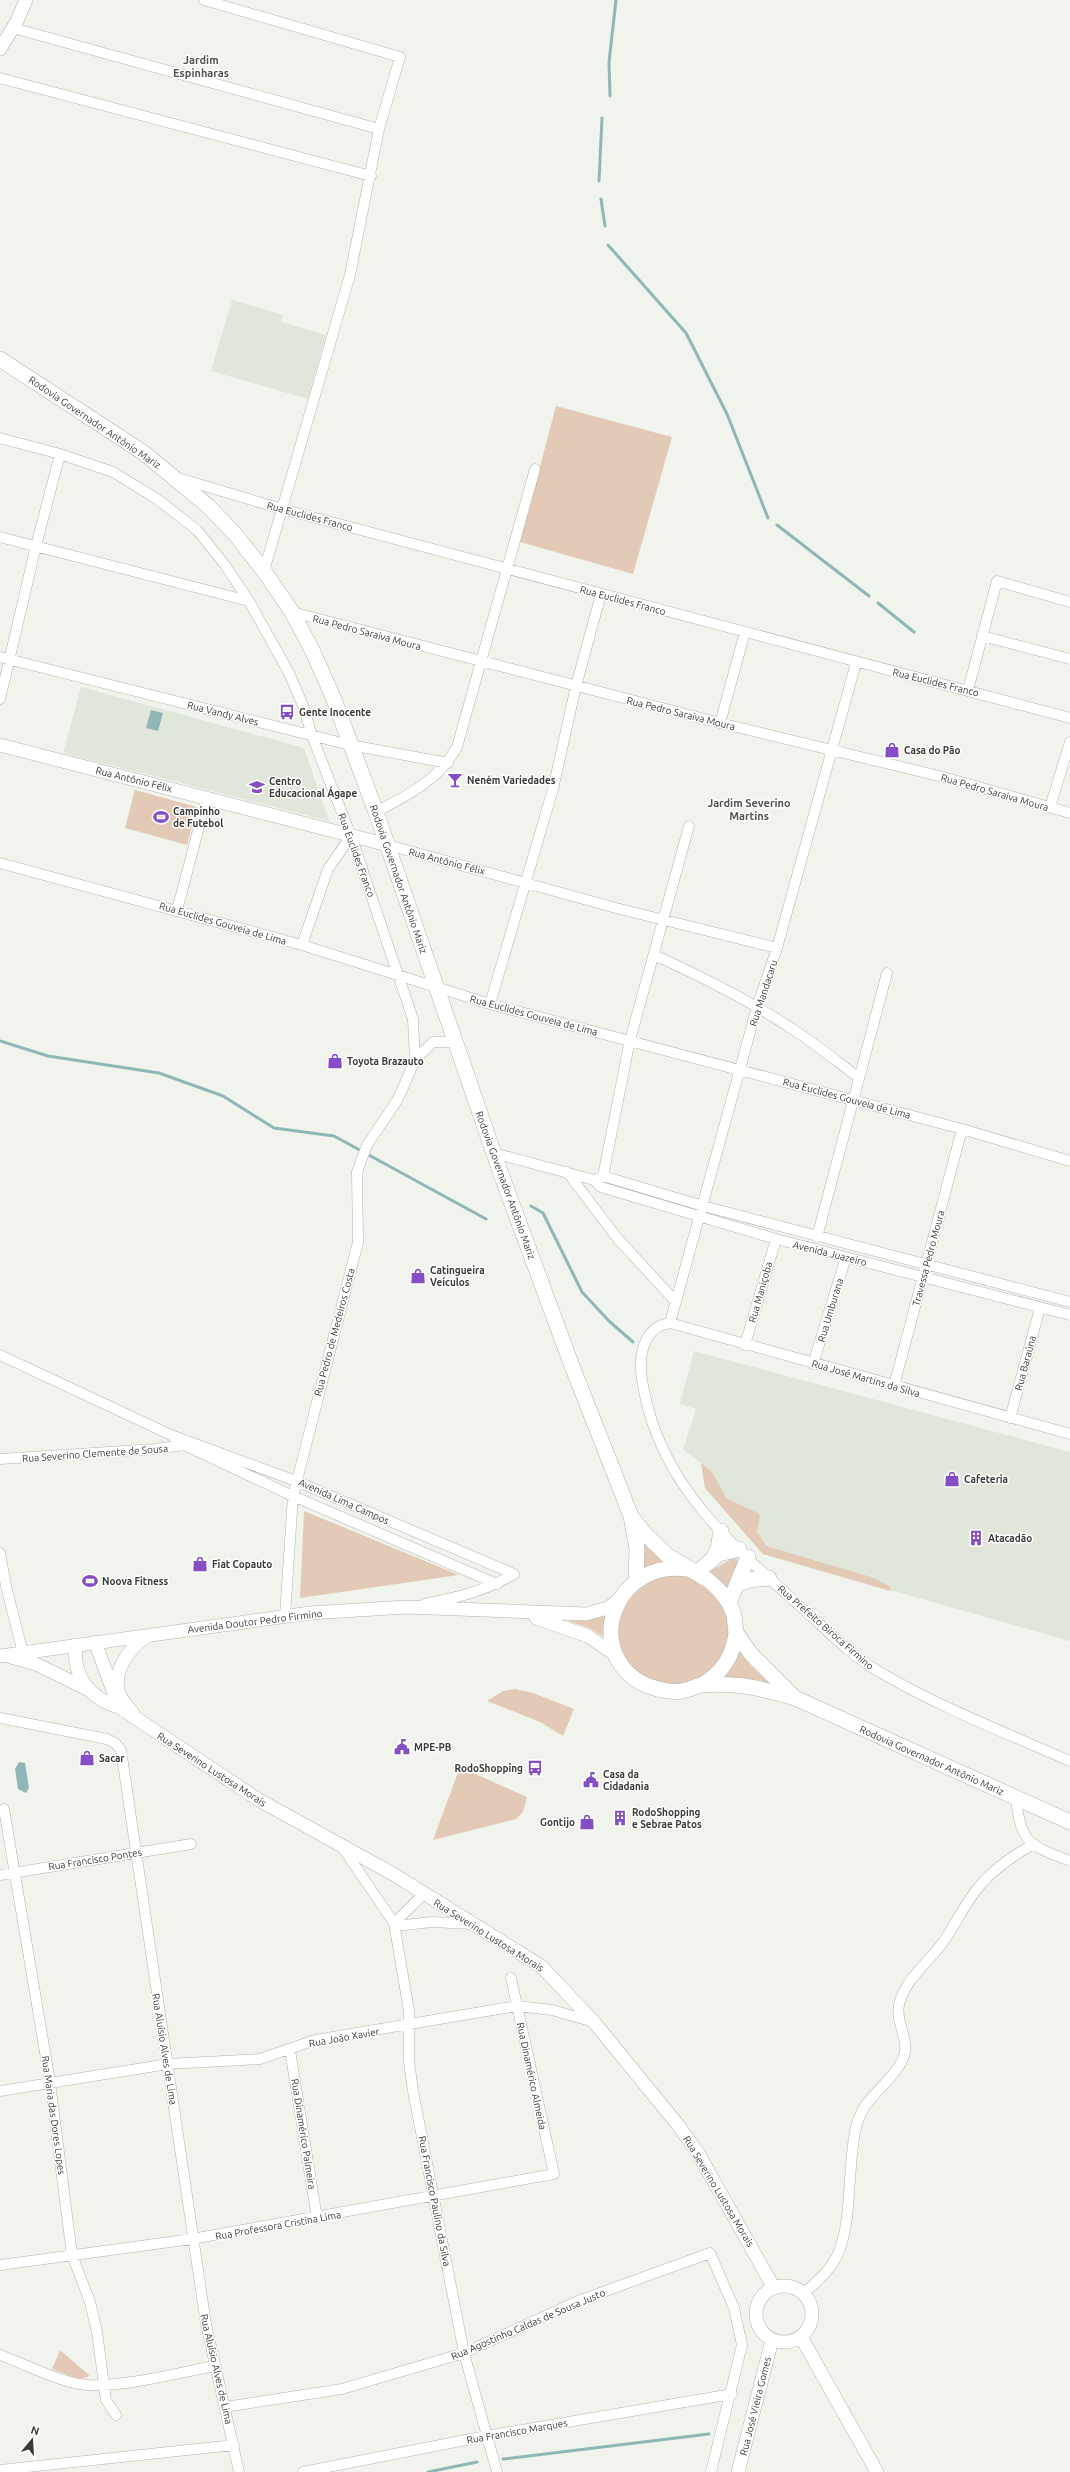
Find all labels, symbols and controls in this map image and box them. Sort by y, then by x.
district label: Jardim Espinharas [173,54,229,79]
street label: Rodovia Governador Antônio Mariz [27,374,163,471]
street label: Rua Euclides Franco [266,500,354,533]
street label: Rua Euclides Franco [579,584,667,617]
street label: Rua Pedro Saraiva Moura [312,613,422,652]
street label: Rua Euclides Franco [892,666,980,699]
street label: Rua Pedro Saraiva Moura [625,695,736,732]
street label: Rua Vandy Alves [186,699,260,728]
bus stop icon: Gente Inocente [278,703,296,721]
place label: Gente Inocente [299,707,371,718]
shop icon: Casa do Pão [883,741,901,759]
place label: Casa do Pão [904,745,960,756]
street label: Rua Antônio Félix [94,765,173,794]
bar icon: Neném Variedades [446,771,464,789]
street label: Rua Pedro Saraiva Moura [940,772,1050,813]
place label: Neném Variedades [467,775,556,786]
place label: Centro Educacional Ágape [269,776,357,799]
school or university icon: Centro Educacional Ágape [248,778,266,796]
district label: Jardim Severino Martins [707,797,791,822]
street label: Rodovia Governador Antônio Mariz [368,803,429,955]
place label: Campinho de Futebol [173,806,223,829]
sports icon: Campinho de Futebol [152,808,170,826]
street label: Rua Euclides Franco [336,812,377,899]
street label: Rua Antônio Félix [408,846,486,877]
street label: Rua Euclides Gouveia de Lima [158,900,288,947]
street label: Rua Mandacaru [748,959,779,1028]
street label: Rua Euclides Gouveia de Lima [469,993,599,1038]
shop icon: Toyota Brazauto [326,1052,344,1070]
place label: Toyota Brazauto [347,1056,424,1067]
street label: Rua Euclides Gouveia de Lima [782,1076,912,1121]
street label: Rodovia Governador Antônio Mariz [474,1110,538,1261]
street label: Travessa Pedro Moura [910,1209,947,1307]
street label: Avenida Juazeiro [792,1239,868,1268]
street label: Rua Maniçoba [747,1260,774,1324]
place label: Catingueira Veículos [430,1265,485,1288]
street label: Rua Pedro de Medeiros Costa [312,1267,357,1397]
shop icon: Catingueira Veículos [409,1267,427,1285]
street label: Rua Umburana [816,1277,845,1343]
street label: Rua Baraúna [1013,1334,1038,1392]
street label: Rua José Martins da Silva [810,1358,921,1399]
street label: Rua Severino Clemente de Sousa [22,1443,168,1464]
shop icon: Cafeteria [943,1470,961,1488]
place label: Cafeteria [964,1474,1008,1485]
street label: Avenida Lima Campos [297,1477,391,1526]
building icon: Atacadão [967,1529,985,1547]
place label: Atacadão [988,1533,1032,1544]
shop icon: Fiat Copauto [191,1555,209,1573]
place label: Fiat Copauto [212,1559,272,1570]
sports icon: Noova Fitness [81,1572,99,1590]
place label: Noova Fitness [102,1576,169,1587]
street label: Rua Prefeito Biroca Firmino [776,1583,876,1672]
street label: Avenida Doutor Pedro Firmino [187,1608,323,1635]
street label: Rodovia Governador Antônio Mariz [858,1724,1006,1797]
street label: Rua Severino Lustosa Morais [155,1730,268,1809]
public building icon: MPE-PB [393,1738,411,1756]
place label: MPE-PB [414,1742,452,1753]
shop icon: Sacar [78,1749,96,1767]
place label: Sacar [99,1753,125,1764]
bus stop icon: RodoShopping [526,1759,544,1777]
place label: RodoShopping [455,1763,523,1774]
place label: Casa da Cidadania [603,1769,649,1792]
public building icon: Casa da Cidadania [582,1771,600,1789]
place label: RodoShopping e Sebrae Patos [632,1807,702,1830]
building icon: RodoShopping e Sebrae Patos [611,1809,629,1827]
shop icon: Gontijo [578,1813,596,1831]
place label: Gontijo [540,1817,575,1828]
street label: Rua Francisco Pontes [48,1847,143,1872]
street label: Rua Severino Lustosa Morais [432,1897,546,1974]
street label: Rua Aluísio Alves de Lima [150,1993,179,2106]
street label: Rua Dinamérico Almeida [515,2021,548,2131]
street label: Rua João Xavier [308,2026,380,2049]
street label: Rua Maria das Dores Lopes [40,2055,67,2175]
street label: Rua Dinamérico Palmeira [289,2078,318,2190]
street label: Rua Severino Lustosa Morais [681,2134,756,2249]
street label: Rua Francisco Paulino da Silva [416,2135,453,2267]
street label: Rua Professora Cristina Lima [214,2209,342,2242]
street label: Rua Agostinho Caldas de Sousa Justo [450,2287,607,2362]
street label: Rua Aluísio Alves de Lima [198,2313,235,2425]
street label: Rua José Vieira Gomes [738,2356,773,2457]
street label: Rua Francisco Marques [466,2417,568,2446]
north arrow [12,2420,52,2460]
text: N [29,2424,41,2437]

